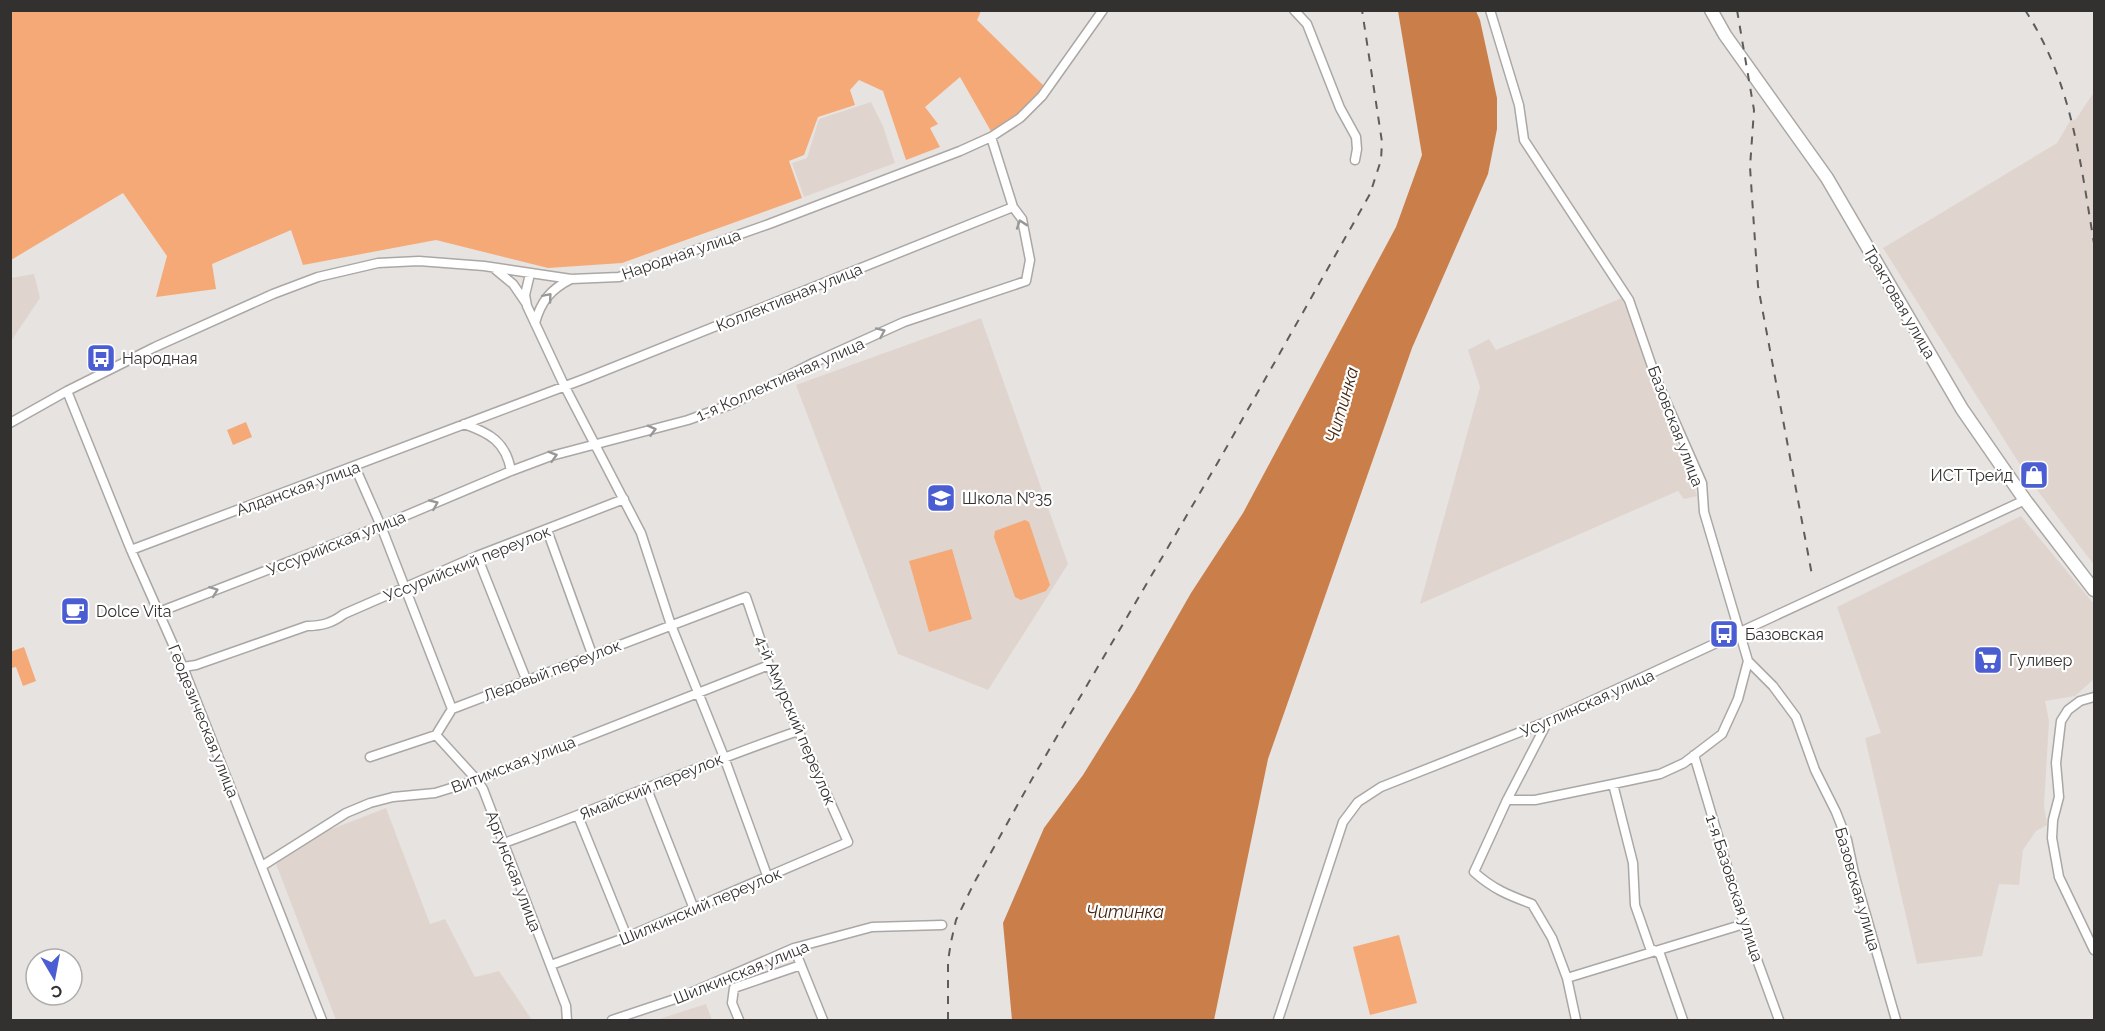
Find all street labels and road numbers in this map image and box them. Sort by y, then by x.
street label: Народная улица [619,225,743,284]
street label: Трактовая улица [1860,243,1940,362]
street label: Коллективная улица [713,259,865,335]
street label: 1-я Коллективная улица [693,334,867,425]
street label: Базовская улица [1644,363,1707,489]
street label: Алданская улица [234,457,363,520]
street label: Уссурийская улица [264,507,408,580]
street label: Уссурийский переулок [381,521,553,606]
street label: 4-й Амурский переулок [751,633,840,808]
street label: Ледовый переулок [481,635,624,705]
street label: Геодезическая улица [164,642,243,800]
street label: Усуглинская улица [1517,665,1657,742]
street label: Витимская улица [448,732,578,797]
street label: Ямайский переулок [577,749,726,824]
street label: Аргунская улица [482,808,545,934]
street label: 1-я Базовская улица [1702,812,1767,964]
street label: Базовская улица [1831,825,1884,953]
street label: Шилкинский переулок [616,864,784,949]
street label: Шилкинская улица [671,937,811,1008]

